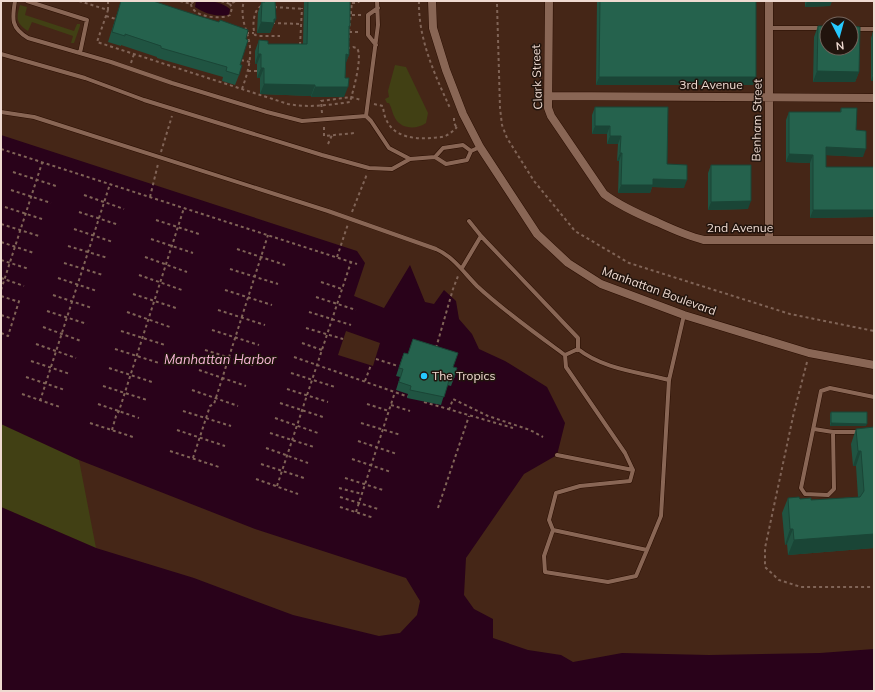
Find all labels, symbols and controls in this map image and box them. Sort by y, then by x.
north arrow [819,16,859,56]
text: N [835,39,845,53]
street label: Clark Street [528,44,545,110]
street label: 3rd Avenue [679,77,743,92]
street label: Benham Street [748,78,765,162]
street label: 2nd Avenue [707,220,773,235]
street label: Manhattan Boulevard [600,263,718,318]
water label: Manhattan Harbor [164,351,277,367]
place label: The Tropics [432,368,495,383]
marker: The Tropics [419,371,429,381]

